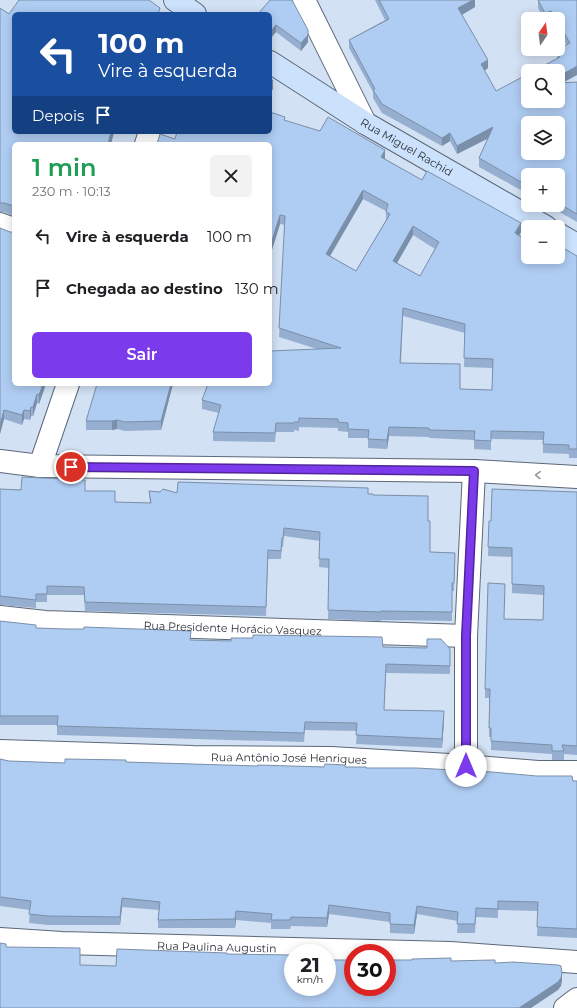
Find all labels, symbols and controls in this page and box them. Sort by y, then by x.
north arrow [521,12,565,56]
map controls [521,12,565,264]
text: 100 m [98,26,184,60]
icon: left [32,28,84,80]
text: Vire à esquerda [98,60,238,82]
button: search [521,64,565,108]
icon: arrive [92,104,114,126]
text: Depois [32,106,84,125]
street label: Rua Miguel Rachid [358,115,455,179]
button: layers [521,116,565,160]
text: 1 min [32,153,96,182]
button: close [210,155,252,197]
button: + [521,168,565,212]
text: 230 m · 10:13 [32,183,111,199]
button: − [521,220,565,264]
icon: left [32,225,54,247]
text: Vire à esquerda [66,227,189,246]
text: 100 m [207,227,252,246]
icon: arrive [32,277,54,299]
text: Chegada ao destino [66,279,223,298]
text: 130 m [235,279,279,298]
button: Sair [32,332,252,378]
pin [54,450,88,484]
icon: arrive [60,456,82,478]
one-way arrow [535,471,541,479]
street label: Rua Presidente Horácio Vasquez [143,618,322,638]
position arrow [445,745,487,787]
street label: Rua Antônio José Henriques [211,750,368,767]
street label: Rua Paulina Augustin [157,938,277,956]
speed limit sign: 30 [344,944,396,996]
text: 21 [300,953,320,977]
text: km/h [297,973,323,986]

